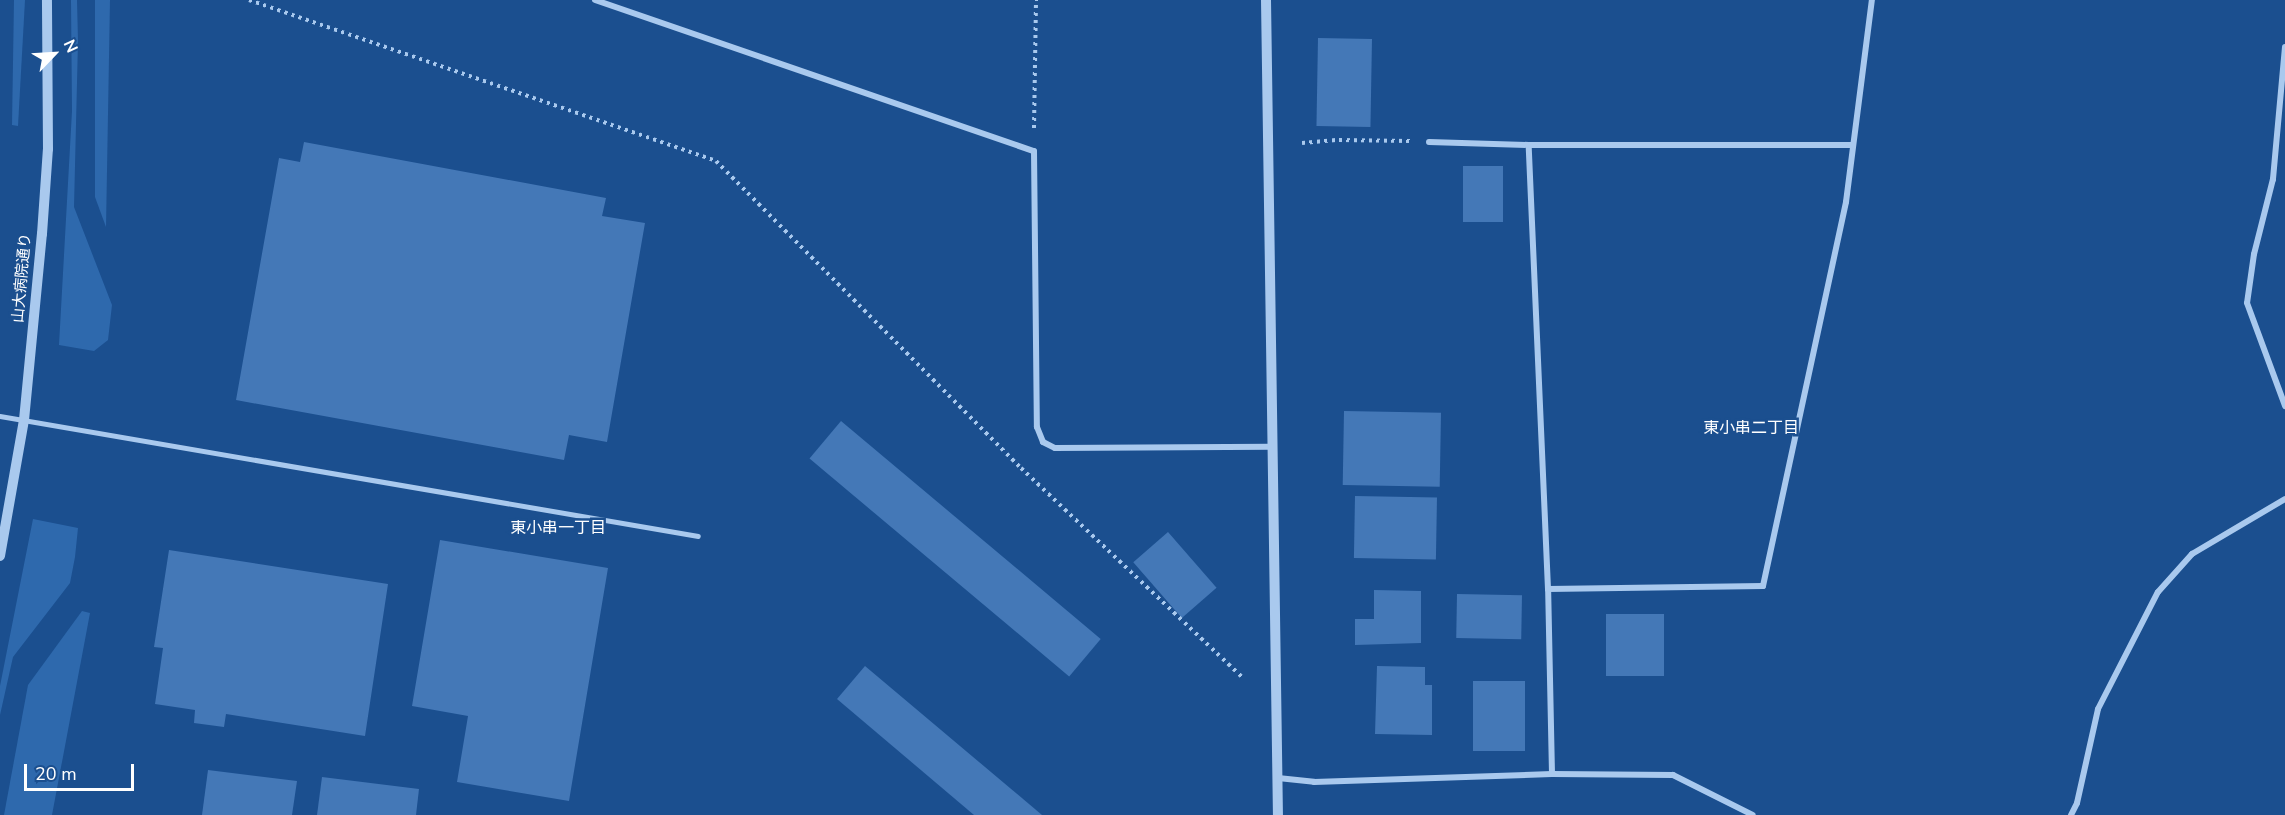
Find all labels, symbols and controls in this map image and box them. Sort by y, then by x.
north arrow [24,24,84,84]
text: N [58,36,83,56]
street label: 山大病院通り [9,232,35,324]
district label: 東小串二丁目 [1703,418,1799,438]
district label: 東小串一丁目 [510,518,606,538]
scale bar [27,752,136,790]
text: 20 m [35,762,77,786]

